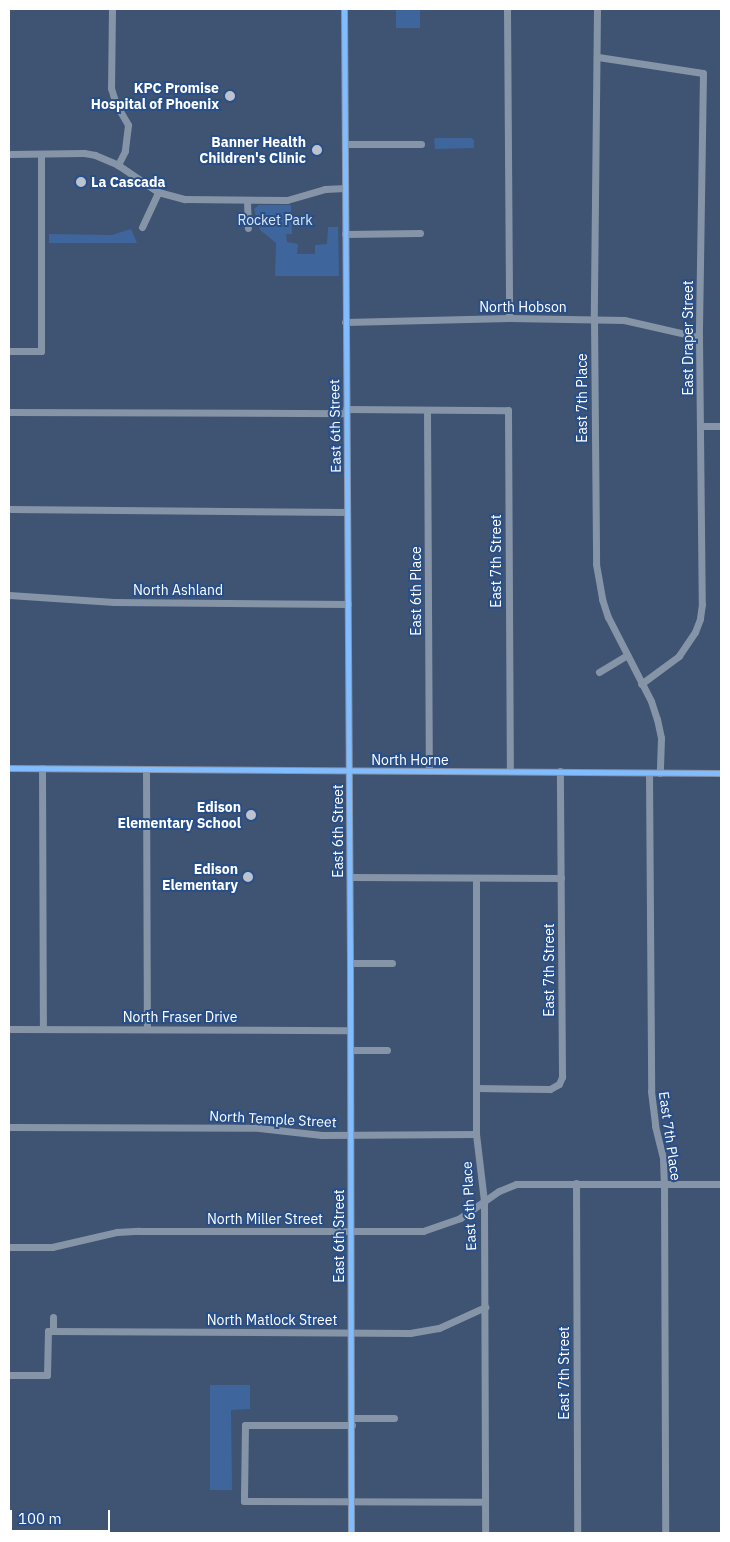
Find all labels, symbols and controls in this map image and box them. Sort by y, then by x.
place label: KPC Promise Hospital of Phoenix [91,80,219,112]
marker: KPC Promise Hospital of Phoenix [223,89,237,103]
place label: Banner Health Children's Clinic [199,134,306,166]
marker: Banner Health Children's Clinic [310,143,324,157]
place label: La Cascada [91,174,166,190]
marker: La Cascada [75,176,87,188]
park label: Rocket Park [237,212,313,228]
street label: East Draper Street [680,280,696,396]
street label: North Hobson [479,299,567,315]
street label: East 7th Place [574,353,590,443]
street label: East 6th Street [326,379,344,473]
street label: East 7th Street [488,514,504,608]
street label: East 6th Place [408,546,424,636]
street label: North Ashland [133,582,223,598]
street label: North Horne [371,752,449,768]
street label: East 6th Street [330,784,346,878]
place label: Edison Elementary School [117,799,241,832]
marker: Edison Elementary School [245,809,257,821]
place label: Edison Elementary [162,861,238,894]
marker: Edison Elementary [242,871,254,883]
street label: East 7th Street [541,923,557,1017]
street label: North Fraser Drive [123,1009,237,1025]
street label: East 7th Place [655,1090,685,1182]
street label: North Temple Street [209,1107,337,1131]
street label: East 6th Place [458,1161,480,1251]
street label: East 6th Street [331,1189,347,1283]
street label: North Miller Street [207,1211,323,1227]
street label: North Matlock Street [207,1312,337,1328]
street label: East 7th Street [556,1326,572,1420]
scale bar [12,1500,112,1532]
text: 100 m [18,1509,62,1528]

